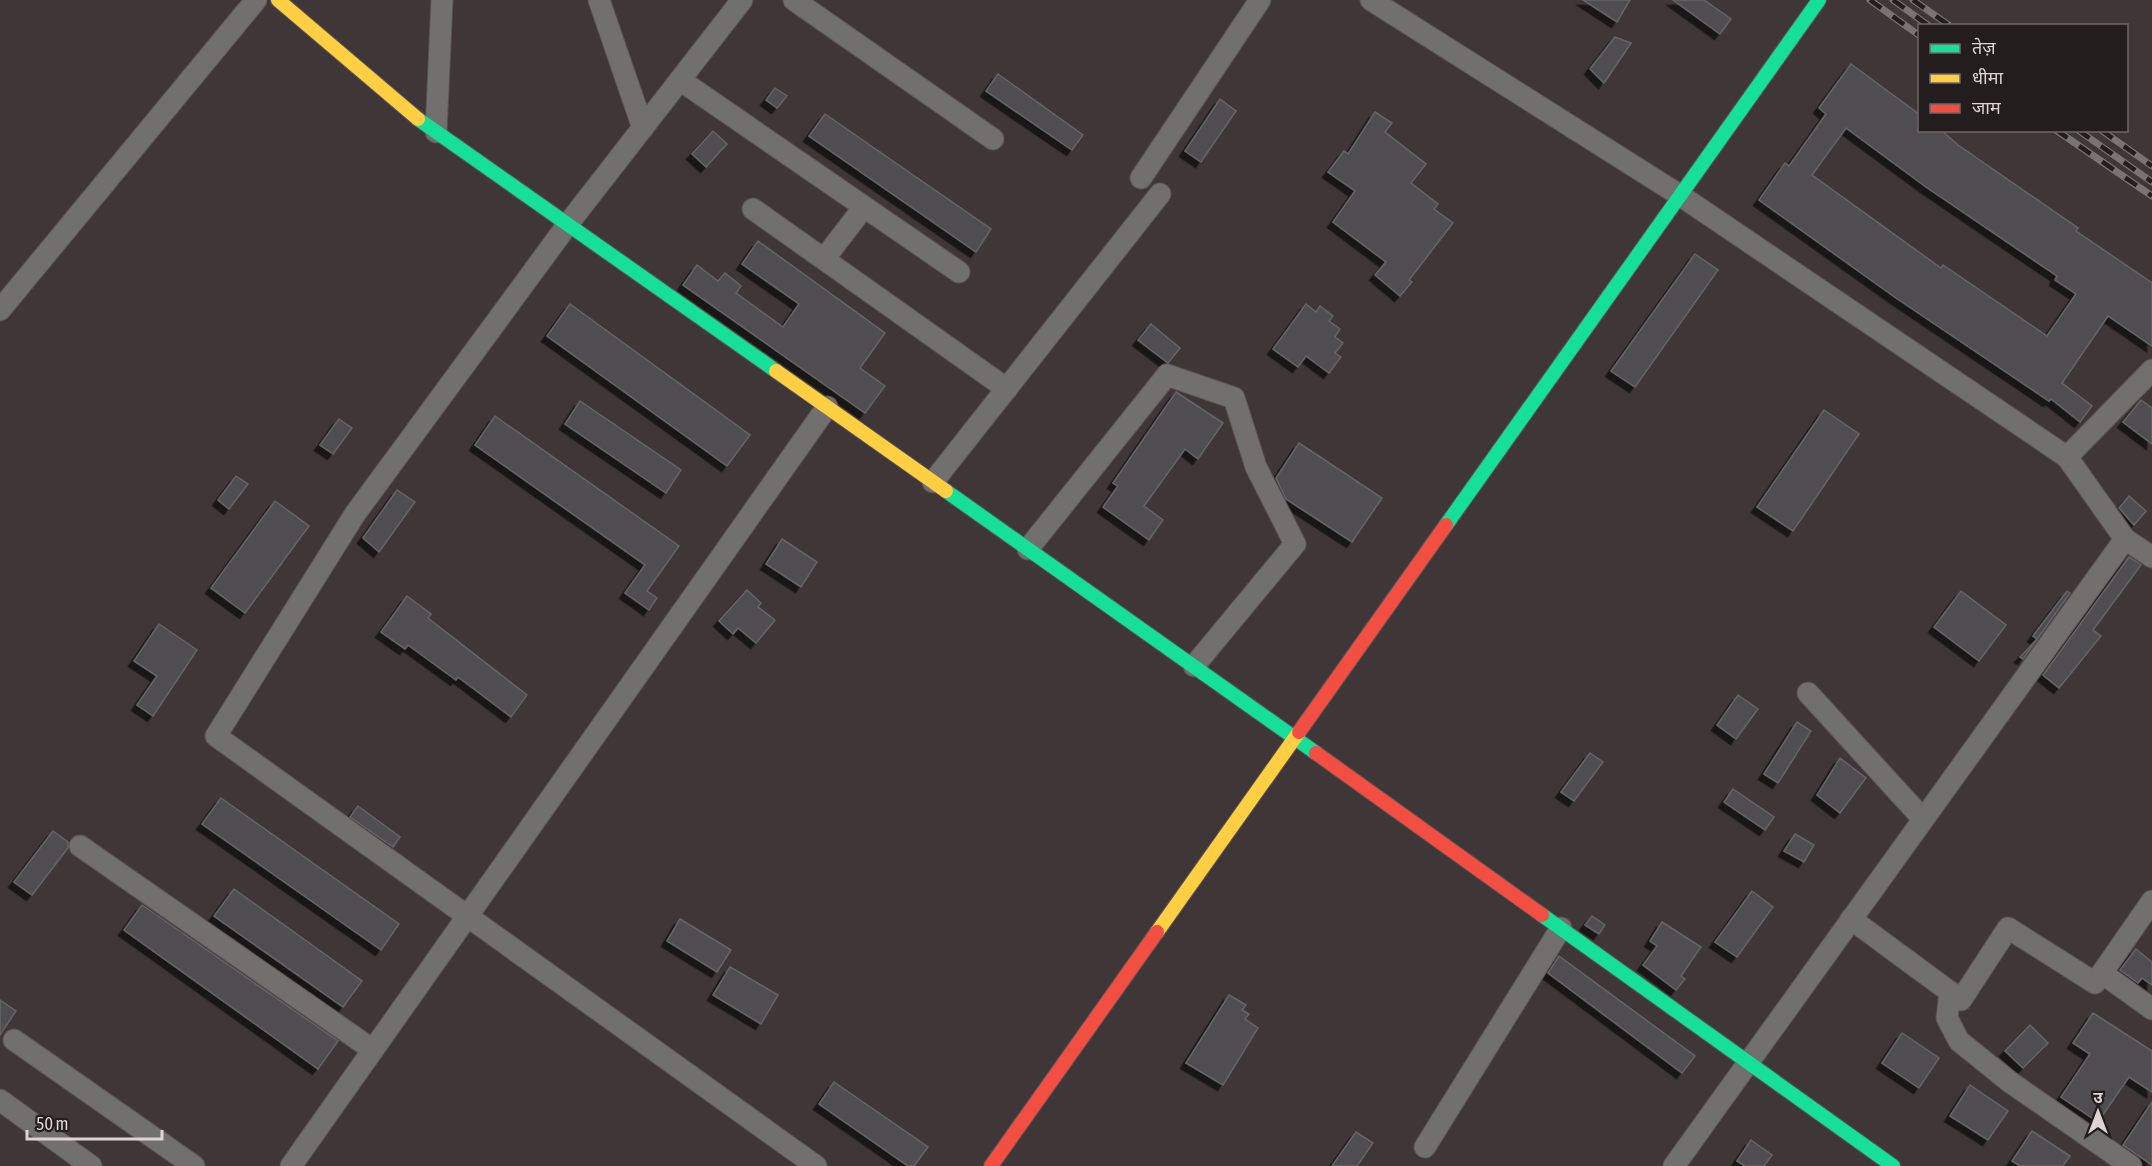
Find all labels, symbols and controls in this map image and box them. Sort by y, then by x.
legend [1918,24,2128,132]
text: तेज़ [1972,37,1996,58]
text: धीमा [1972,67,2003,88]
text: जाम [1972,97,2002,118]
north arrow [2068,1082,2128,1142]
text: उ [2093,1088,2103,1106]
scale bar [27,1103,162,1141]
text: 50 m [36,1113,68,1134]

